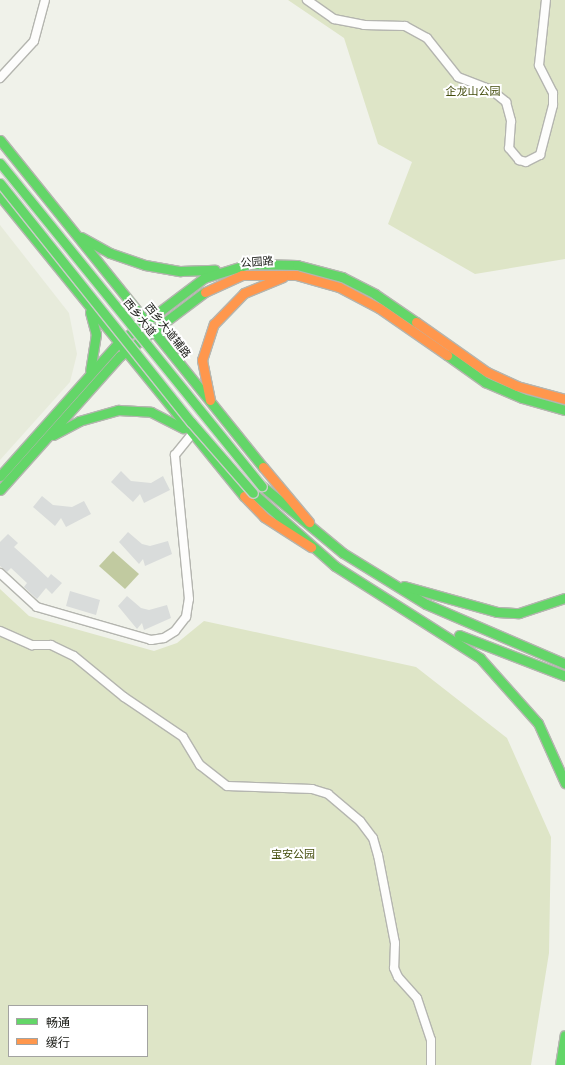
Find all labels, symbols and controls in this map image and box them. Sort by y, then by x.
park label: 企龙山公园 [446,85,500,99]
street label: 公园路 [240,255,274,271]
street label: 西乡大道 [120,297,158,339]
street label: 西乡大道辅路 [141,301,193,361]
park label: 宝安公园 [271,848,315,862]
legend [8,1005,148,1057]
text: 畅通 [46,1016,70,1030]
text: 缓行 [46,1036,70,1050]

